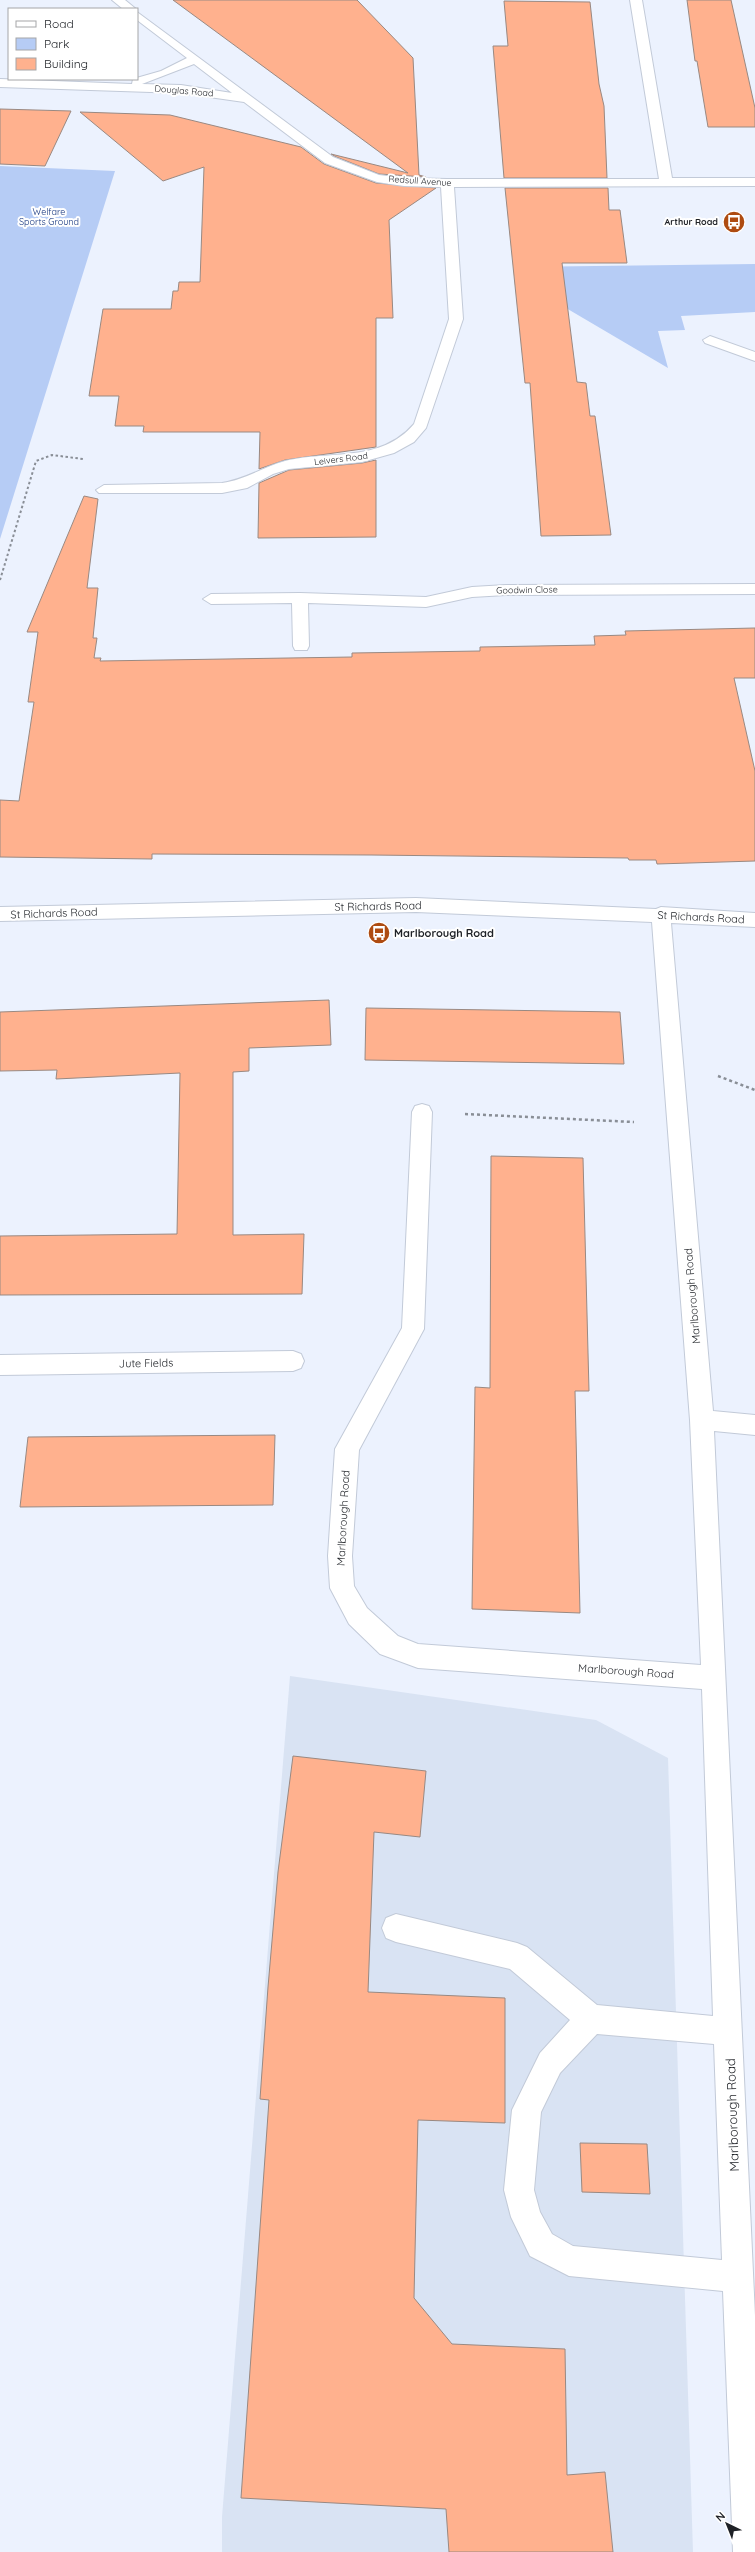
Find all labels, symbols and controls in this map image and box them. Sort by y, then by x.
legend [8,8,138,80]
text: Road [44,16,74,31]
text: Park [44,36,69,51]
text: Building [44,56,88,71]
street label: Douglas Road [154,82,214,99]
street label: Redsull Avenue [388,173,452,188]
park label: Welfare Sports Ground [19,206,79,227]
bus stop icon: Arthur Road [721,209,747,235]
place label: Arthur Road [665,216,718,227]
street label: Leivers Road [313,450,368,467]
street label: Goodwin Close [496,583,558,596]
street label: St Richards Road [334,898,422,914]
street label: St Richards Road [10,904,98,922]
street label: St Richards Road [657,908,745,926]
bus stop icon: Marlborough Road [366,920,392,946]
place label: Marlborough Road [394,926,494,940]
street label: Marlborough Road [681,1248,703,1344]
street label: Jute Fields [119,1356,173,1370]
street label: Marlborough Road [333,1470,353,1566]
street label: Marlborough Road [578,1661,674,1681]
street label: Marlborough Road [722,2058,742,2172]
north arrow [707,2504,747,2544]
text: N [712,2509,728,2525]

